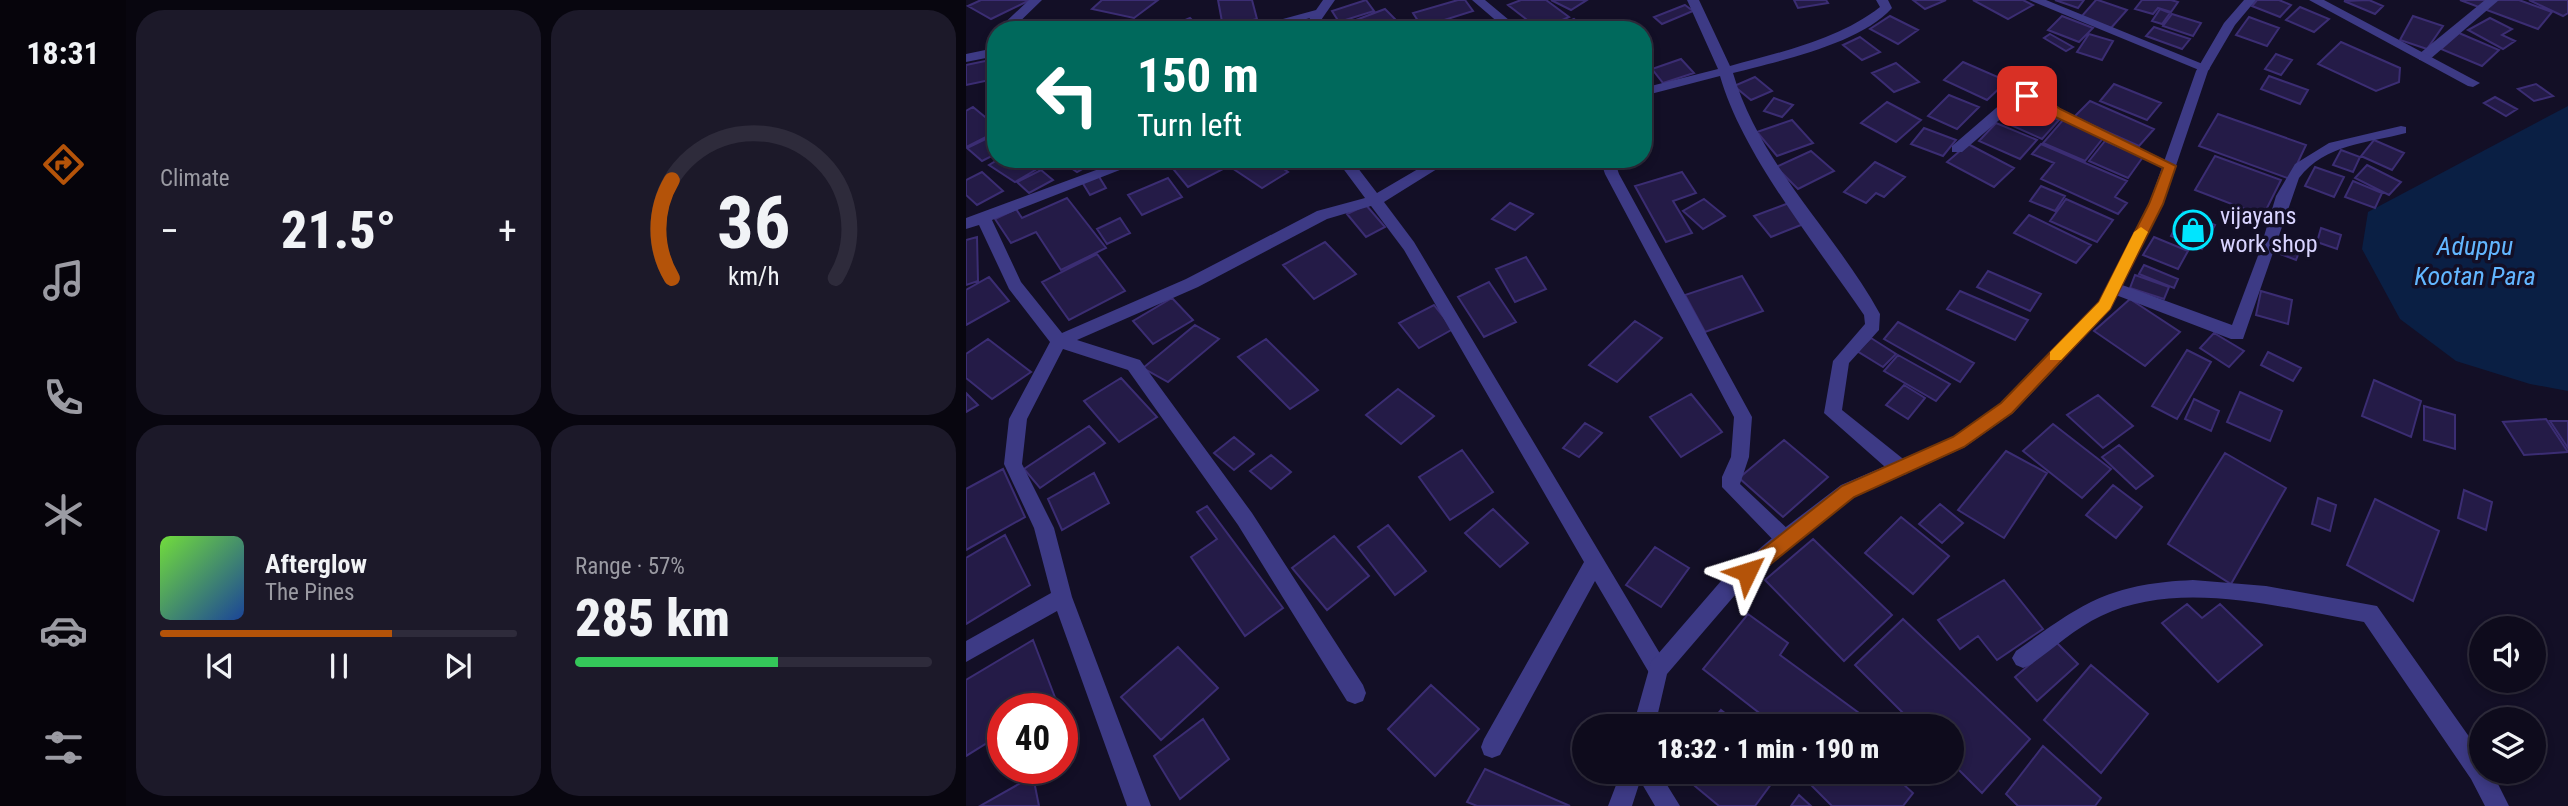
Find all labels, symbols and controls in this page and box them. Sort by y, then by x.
text: 18:31 [26,34,100,72]
text: 150 m [1137,47,1259,104]
icon: left [1022,49,1113,140]
pin [1997,66,2057,126]
icon: arrive [2008,77,2046,115]
text: Turn left [1137,106,1242,144]
icon: directions [39,140,88,189]
text: Climate [160,165,230,192]
text: 36 [717,181,790,267]
text: 21.5° [281,200,396,261]
place label: vijayans work shop [2220,202,2318,258]
text: − [160,209,179,253]
text: + [498,209,517,253]
shop icon: vijayans work shop [2172,209,2214,251]
water label: Aduppu Kootan Para [2414,231,2536,291]
icon: music [39,256,88,305]
text: km/h [728,262,779,291]
icon: phone [39,373,88,422]
icon: climate [39,490,88,539]
position arrow [1710,535,1784,609]
text: Afterglow [265,549,367,579]
text: Range · 57% [575,553,685,580]
text: The Pines [265,579,355,606]
text: 285 km [575,588,730,649]
icon: car [39,606,88,655]
map controls [2469,616,2546,784]
button: sound [2469,616,2546,693]
icon: previous [201,647,239,685]
icon: pause [320,647,358,685]
icon: next [439,647,477,685]
speed limit sign: 40 [987,693,1078,784]
button: layers [2469,707,2546,784]
icon: filters [39,723,88,772]
text: 18:32 · 1 min · 190 m [1657,734,1879,764]

